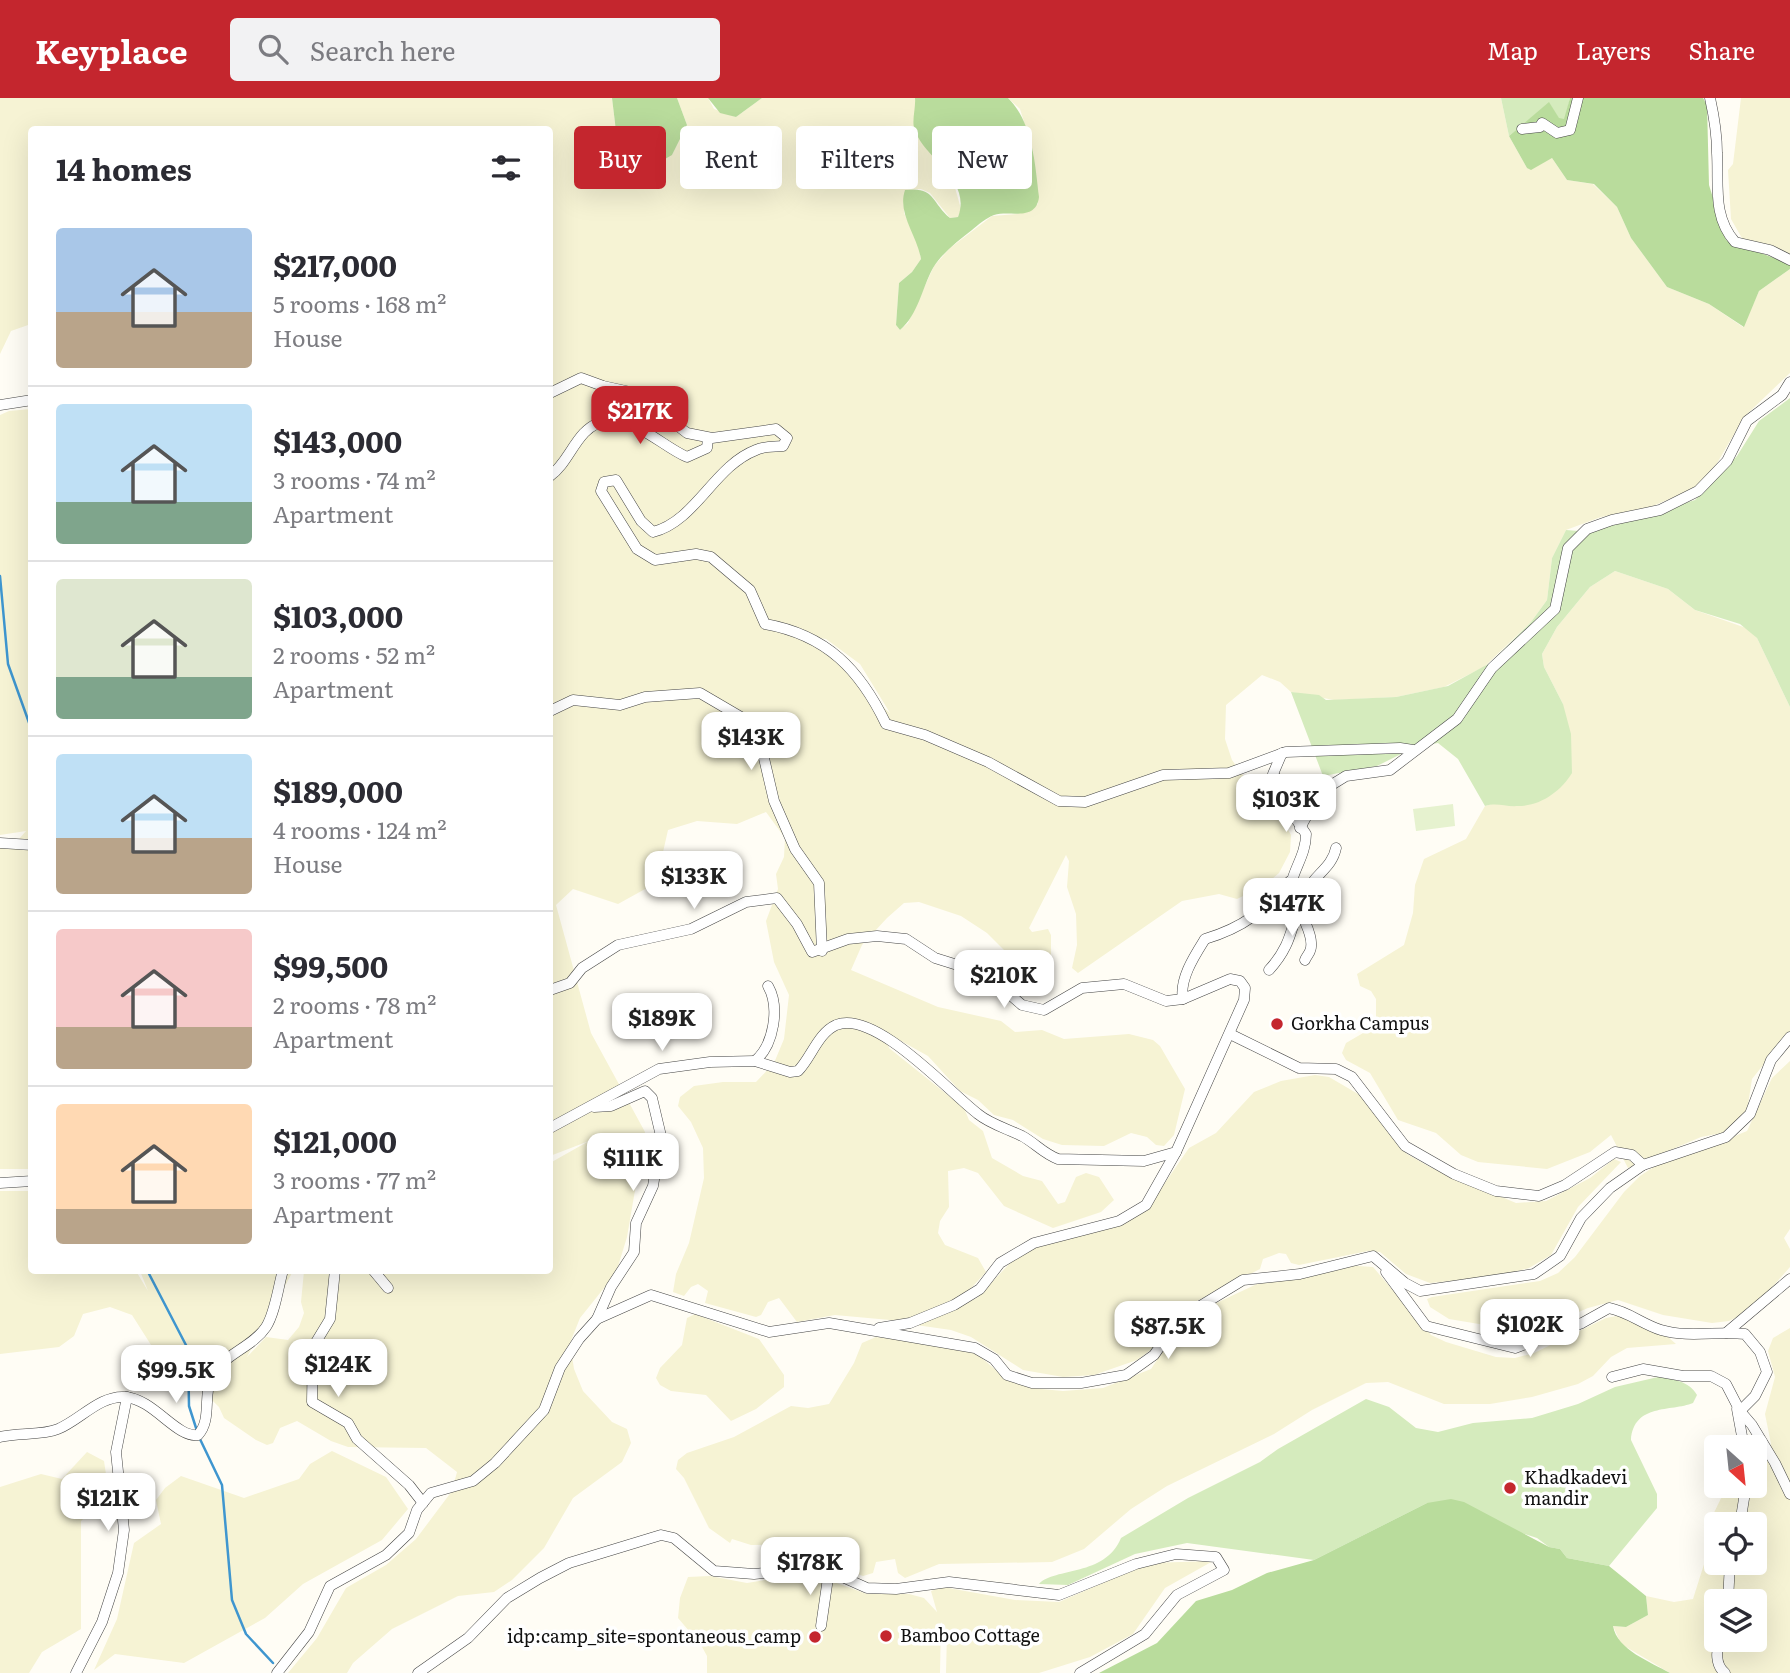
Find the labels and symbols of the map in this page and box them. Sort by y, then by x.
pin: $217K [591,386,689,446]
pin: $143K [702,712,800,772]
pin: $103K [1237,774,1335,834]
pin: $133K [645,852,743,911]
pin: $147K [1243,878,1341,938]
pin: $210K [955,950,1053,1010]
pin: $189K [613,993,711,1053]
place label: Gorkha Campus [1291,1009,1429,1036]
marker: Gorkha Campus [1269,1016,1285,1032]
pin: $111K [584,1134,682,1193]
pin: $102K [1481,1300,1579,1359]
pin: $87.5K [1111,1302,1225,1361]
pin: $124K [289,1340,387,1399]
pin: $99.5K [119,1346,233,1405]
north arrow [1704,1435,1768,1498]
place label: Khadkadevi mandir [1524,1463,1627,1511]
pin: $121K [59,1474,157,1533]
marker: Khadkadevi mandir [1502,1480,1518,1496]
pin: $178K [761,1538,859,1597]
place label: Bamboo Cottage [900,1621,1040,1648]
place label: idp:camp_site=spontaneous_camp [507,1622,801,1649]
marker: Bamboo Cottage [878,1628,894,1644]
marker: idp:camp_site=spontaneous_camp [807,1629,823,1645]

